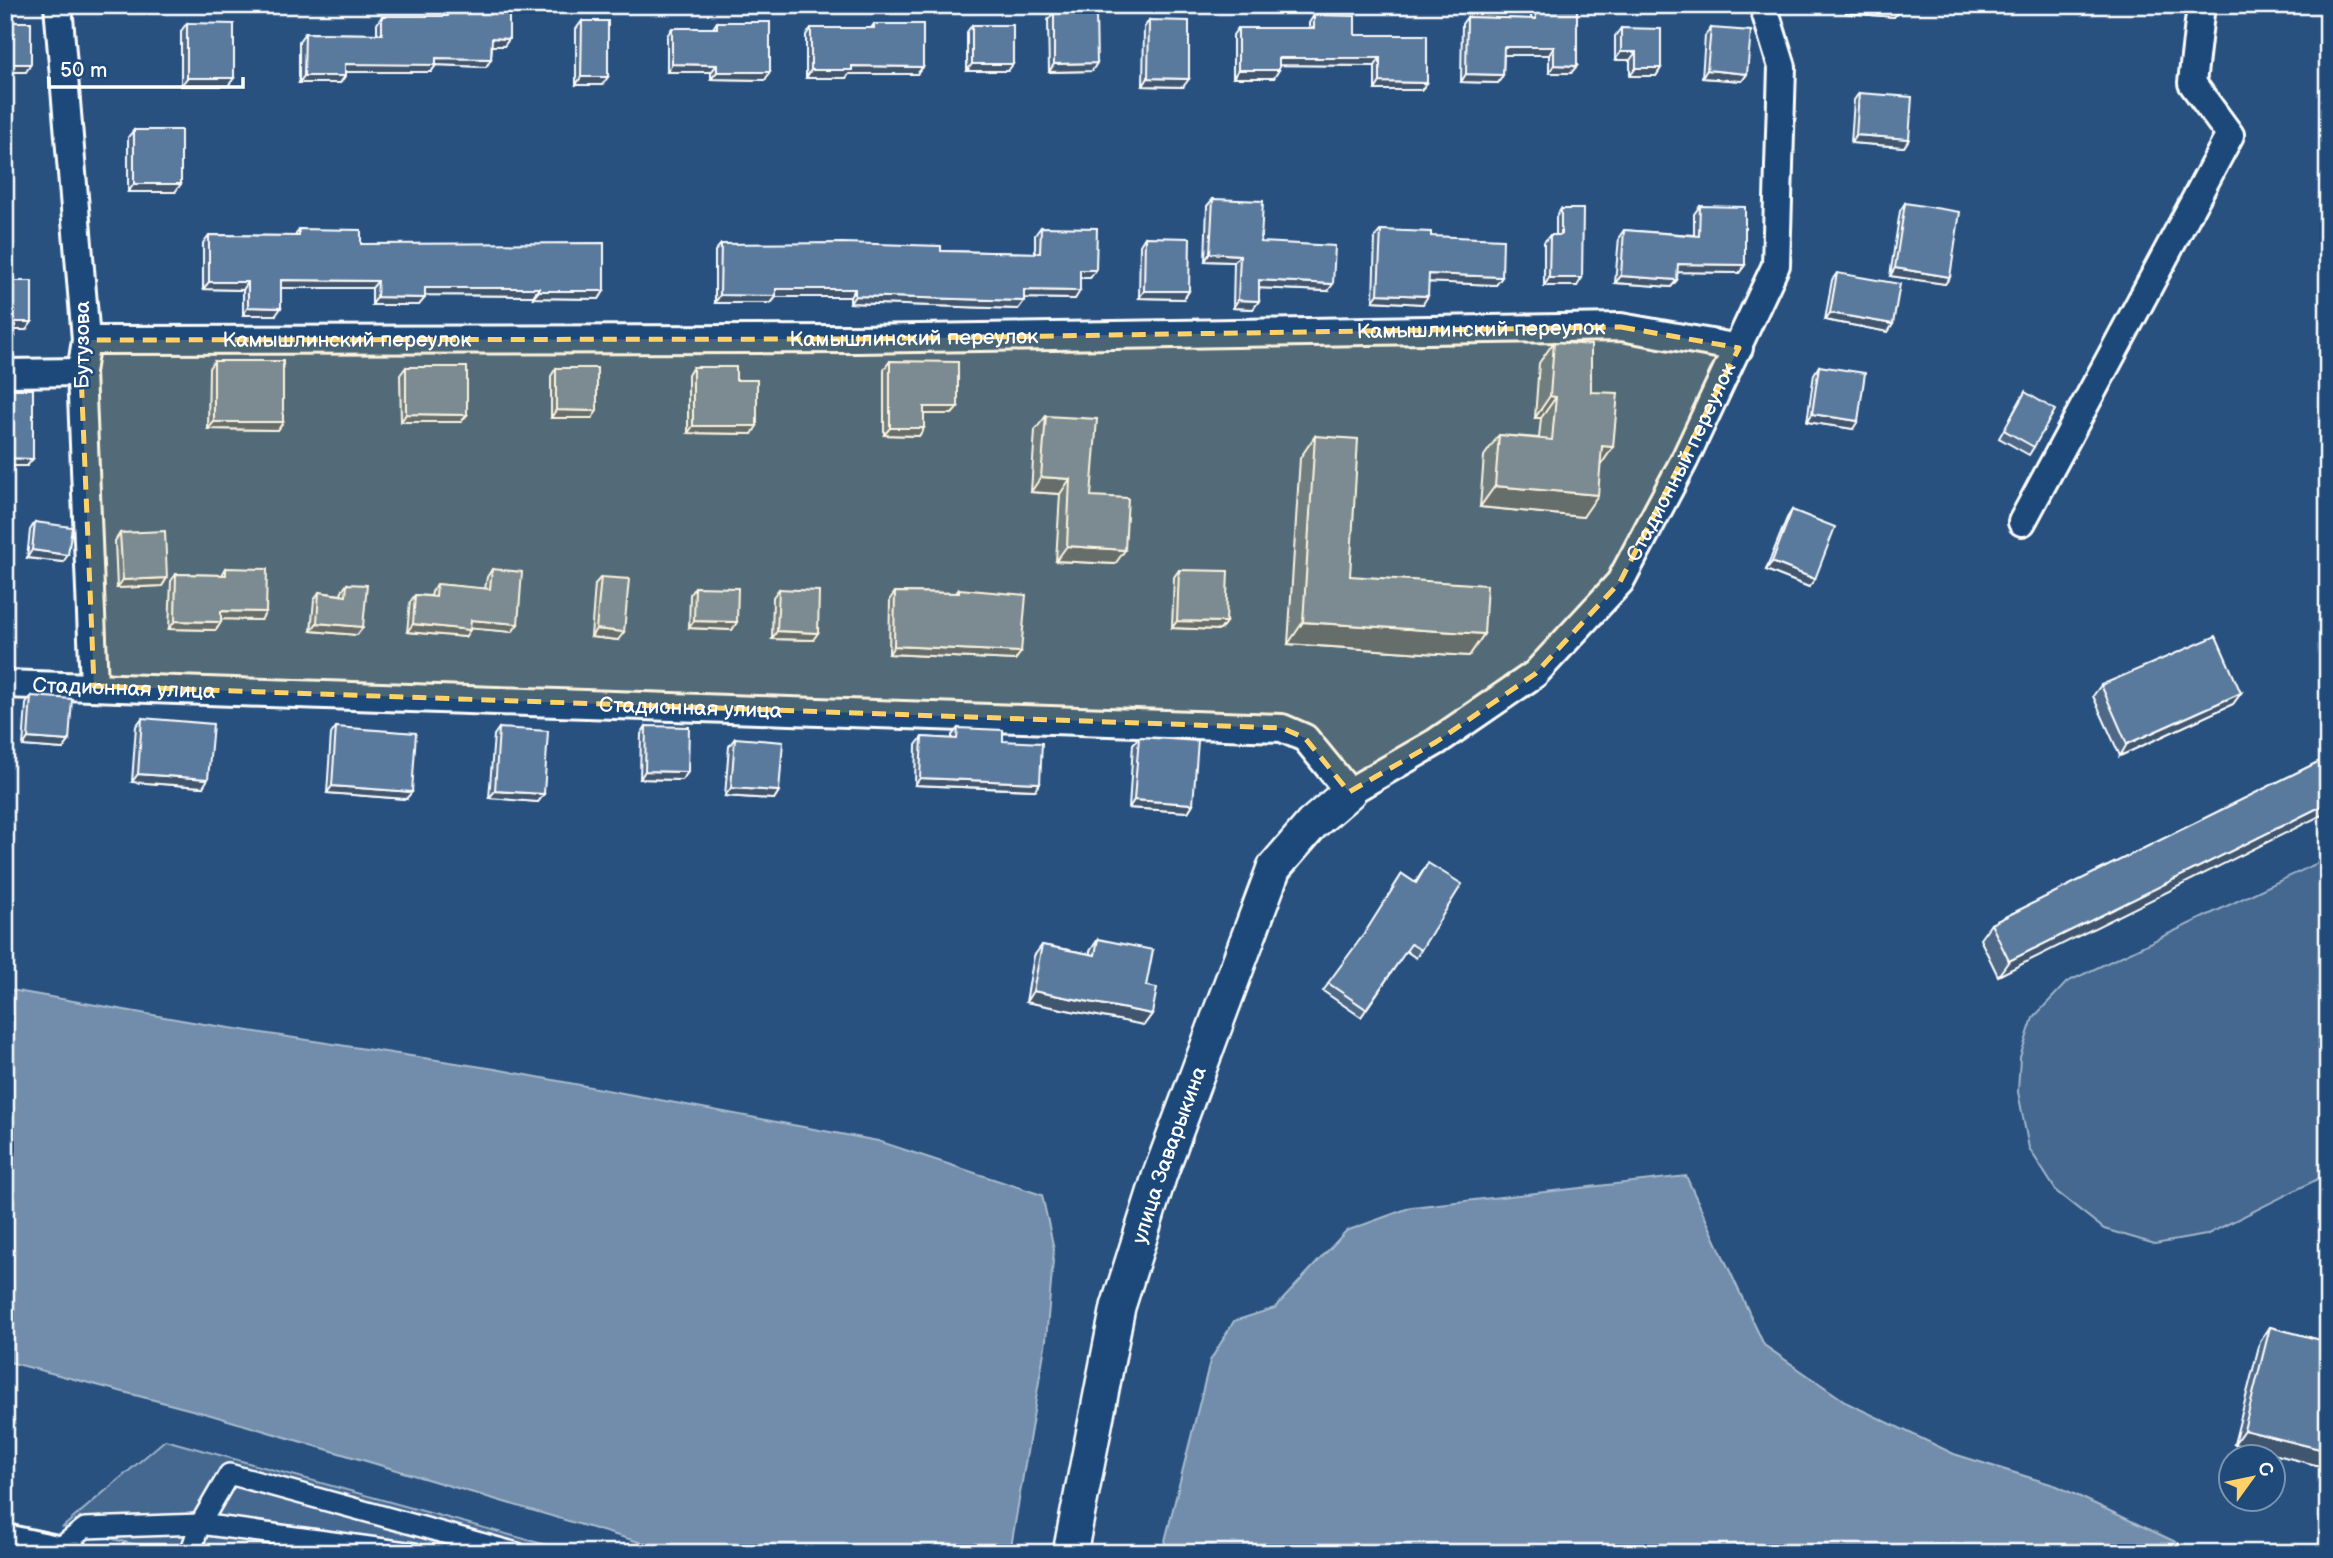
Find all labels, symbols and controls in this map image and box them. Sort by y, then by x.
scale bar [49,46,243,90]
text: 50 m [60,58,107,83]
street label: Бутузова [70,300,95,389]
street label: Камышлинский переулок [1356,315,1606,344]
street label: Камышлинский переулок [790,324,1039,352]
street label: Камышлинский переулок [223,328,471,353]
street label: Стадионный переулок [1621,359,1741,566]
street label: Стадионная улица [32,673,216,704]
street label: Стадионная улица [599,692,783,724]
street label: улица Заварыкина [1127,1062,1212,1247]
north arrow [2218,1442,2288,1512]
text: С [2252,1458,2278,1481]

